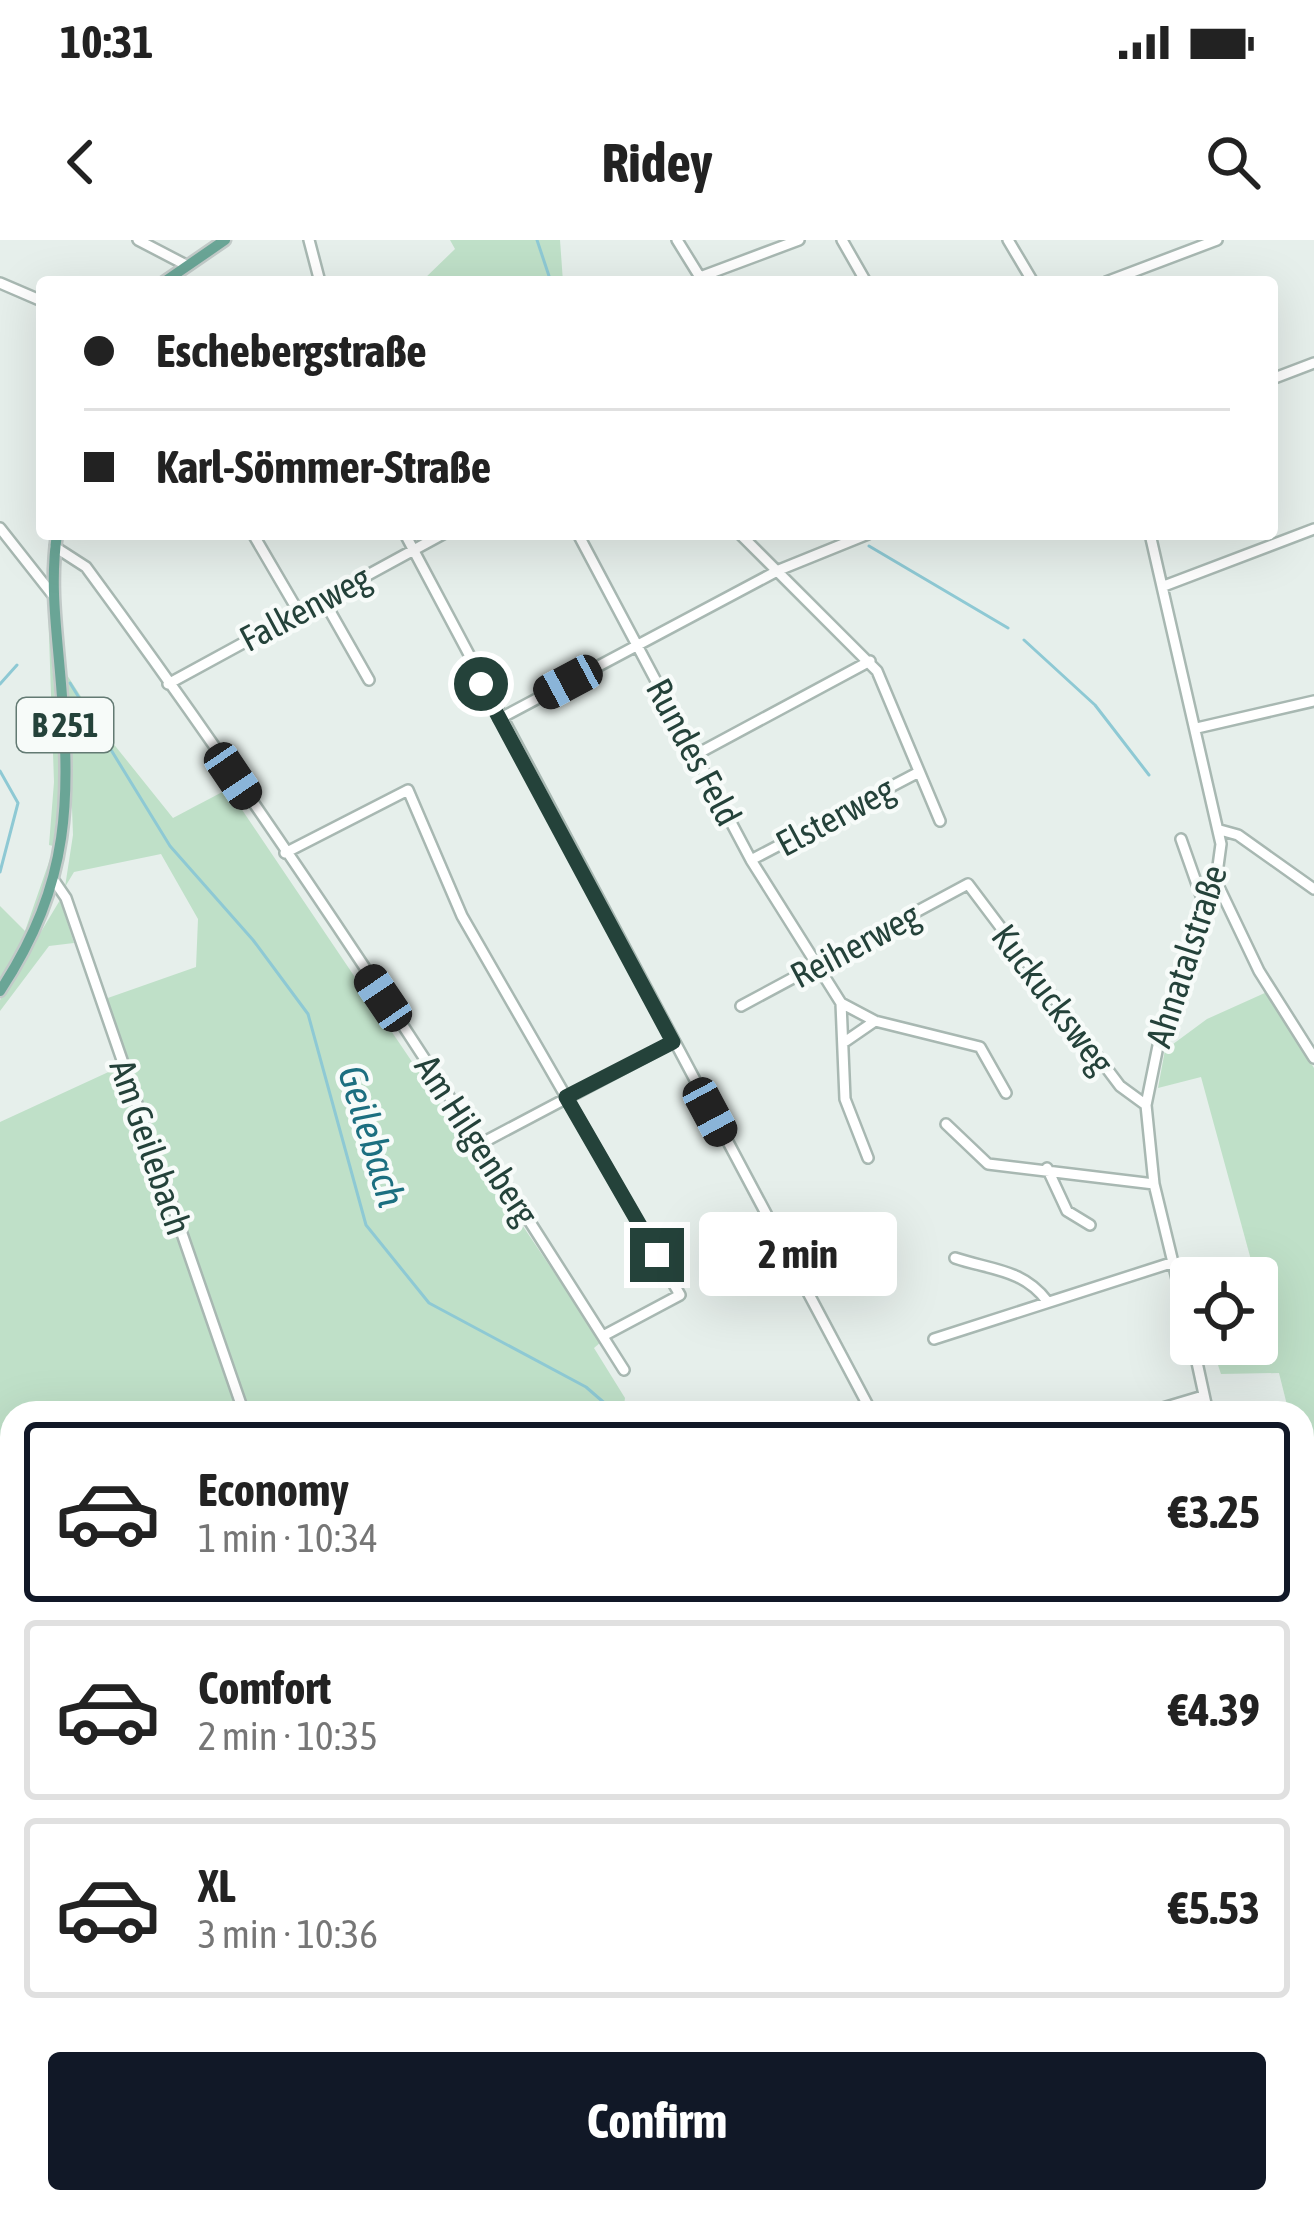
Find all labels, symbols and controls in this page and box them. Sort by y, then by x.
text: 10:31 [60,16,154,68]
icon: back [48,129,114,195]
icon: search [1200,129,1266,195]
text: Ridey [601,132,713,193]
text: Eschebergstraße [156,325,427,377]
text: Karl-Sömmer-Straße [156,441,491,493]
street label: Falkenweg [232,556,378,660]
car [528,649,608,715]
route start [454,657,508,711]
street label: Rundes Feld [638,671,750,833]
road number: B 251 [17,698,113,752]
car [198,736,268,816]
street label: Elsterweg [769,767,902,864]
street label: Ahnatalstraße [1137,860,1235,1052]
street label: Reiherweg [783,893,927,996]
street label: Kuckucksweg [983,916,1123,1082]
car [348,958,418,1038]
street label: Am Hilgenberg [407,1047,548,1233]
street label: Am Geilebach [101,1054,201,1240]
water label: Geilebach [330,1060,414,1212]
car [677,1072,743,1152]
callout: 2 min [699,1213,897,1297]
route end [630,1228,684,1282]
text: 2 min [758,1232,838,1276]
map controls [1170,1257,1278,1365]
button: locate [1170,1257,1278,1365]
icon: car [54,1458,162,1566]
text: Economy [198,1464,349,1516]
text: €3.25 [1168,1486,1260,1538]
text: 1 min · 10:34 [198,1516,378,1560]
icon: car [54,1656,162,1764]
text: Comfort [198,1662,331,1714]
text: €4.39 [1168,1684,1260,1736]
text: 2 min · 10:35 [198,1714,378,1758]
icon: car [54,1854,162,1962]
text: XL [198,1860,236,1912]
text: €5.53 [1168,1882,1260,1934]
text: 3 min · 10:36 [198,1912,378,1956]
button: Confirm [48,2052,1266,2190]

